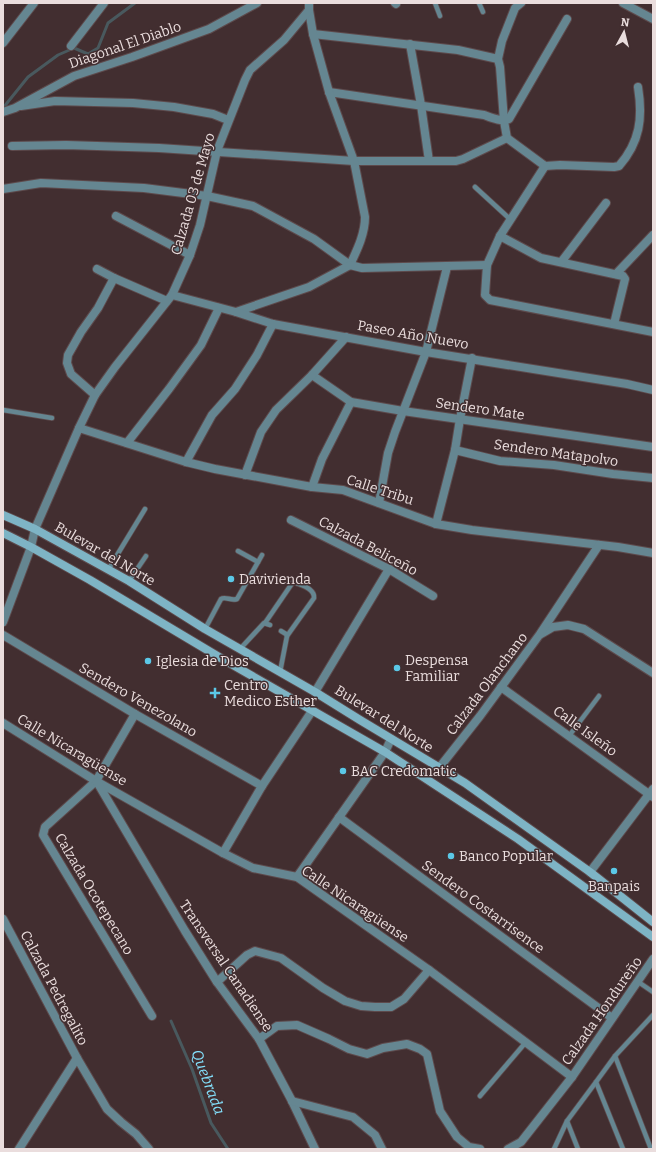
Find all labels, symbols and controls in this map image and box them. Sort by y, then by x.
north arrow [604,12,644,52]
text: N [620,16,631,30]
street label: Diagonal El Diablo [67,18,183,72]
street label: Calzada 03 de Mayo [167,131,219,257]
street label: Paseo Año Nuevo [356,317,470,353]
street label: Sendero Mate [434,394,526,424]
street label: Sendero Matapolvo [493,436,619,470]
street label: Calle Tribu [344,471,416,509]
street label: Calzada Beliceño [316,513,420,579]
street label: Bulevar del Norte [52,518,158,590]
place label: Davivienda [239,571,311,588]
marker: Davivienda [226,574,236,584]
street label: Calzada Olanchano [443,629,531,739]
place label: Despensa Familiar [405,652,469,685]
place label: Iglesia de Dios [156,653,249,670]
marker: Iglesia de Dios [143,656,153,666]
street label: Sendero Venezolano [76,659,200,741]
marker: Despensa Familiar [392,663,402,673]
place label: Centro Medico Esther [224,677,317,710]
street label: Bulevar del Norte [332,682,436,756]
marker: Centro Medico Esther [209,687,221,699]
street label: Calle Isleño [550,702,620,760]
street label: Calle Nicaragüense [14,710,130,790]
place label: BAC Credomatic [351,763,457,780]
marker: BAC Credomatic [338,766,348,776]
street label: Calzada Ocotepecano [51,830,137,958]
place label: Banco Popular [459,848,553,865]
marker: Banco Popular [446,851,456,861]
street label: Sendero Costarrisence [418,857,548,957]
street label: Calle Nicaragüense [298,862,412,946]
marker: Banpais [609,866,619,876]
place label: Banpais [588,878,640,895]
street label: Transversal Canadiense [176,897,276,1035]
street label: Calzada Pedregalito [17,928,91,1048]
street label: Calzada Hondureño [558,953,646,1069]
water label: Quebrada [187,1047,229,1117]

